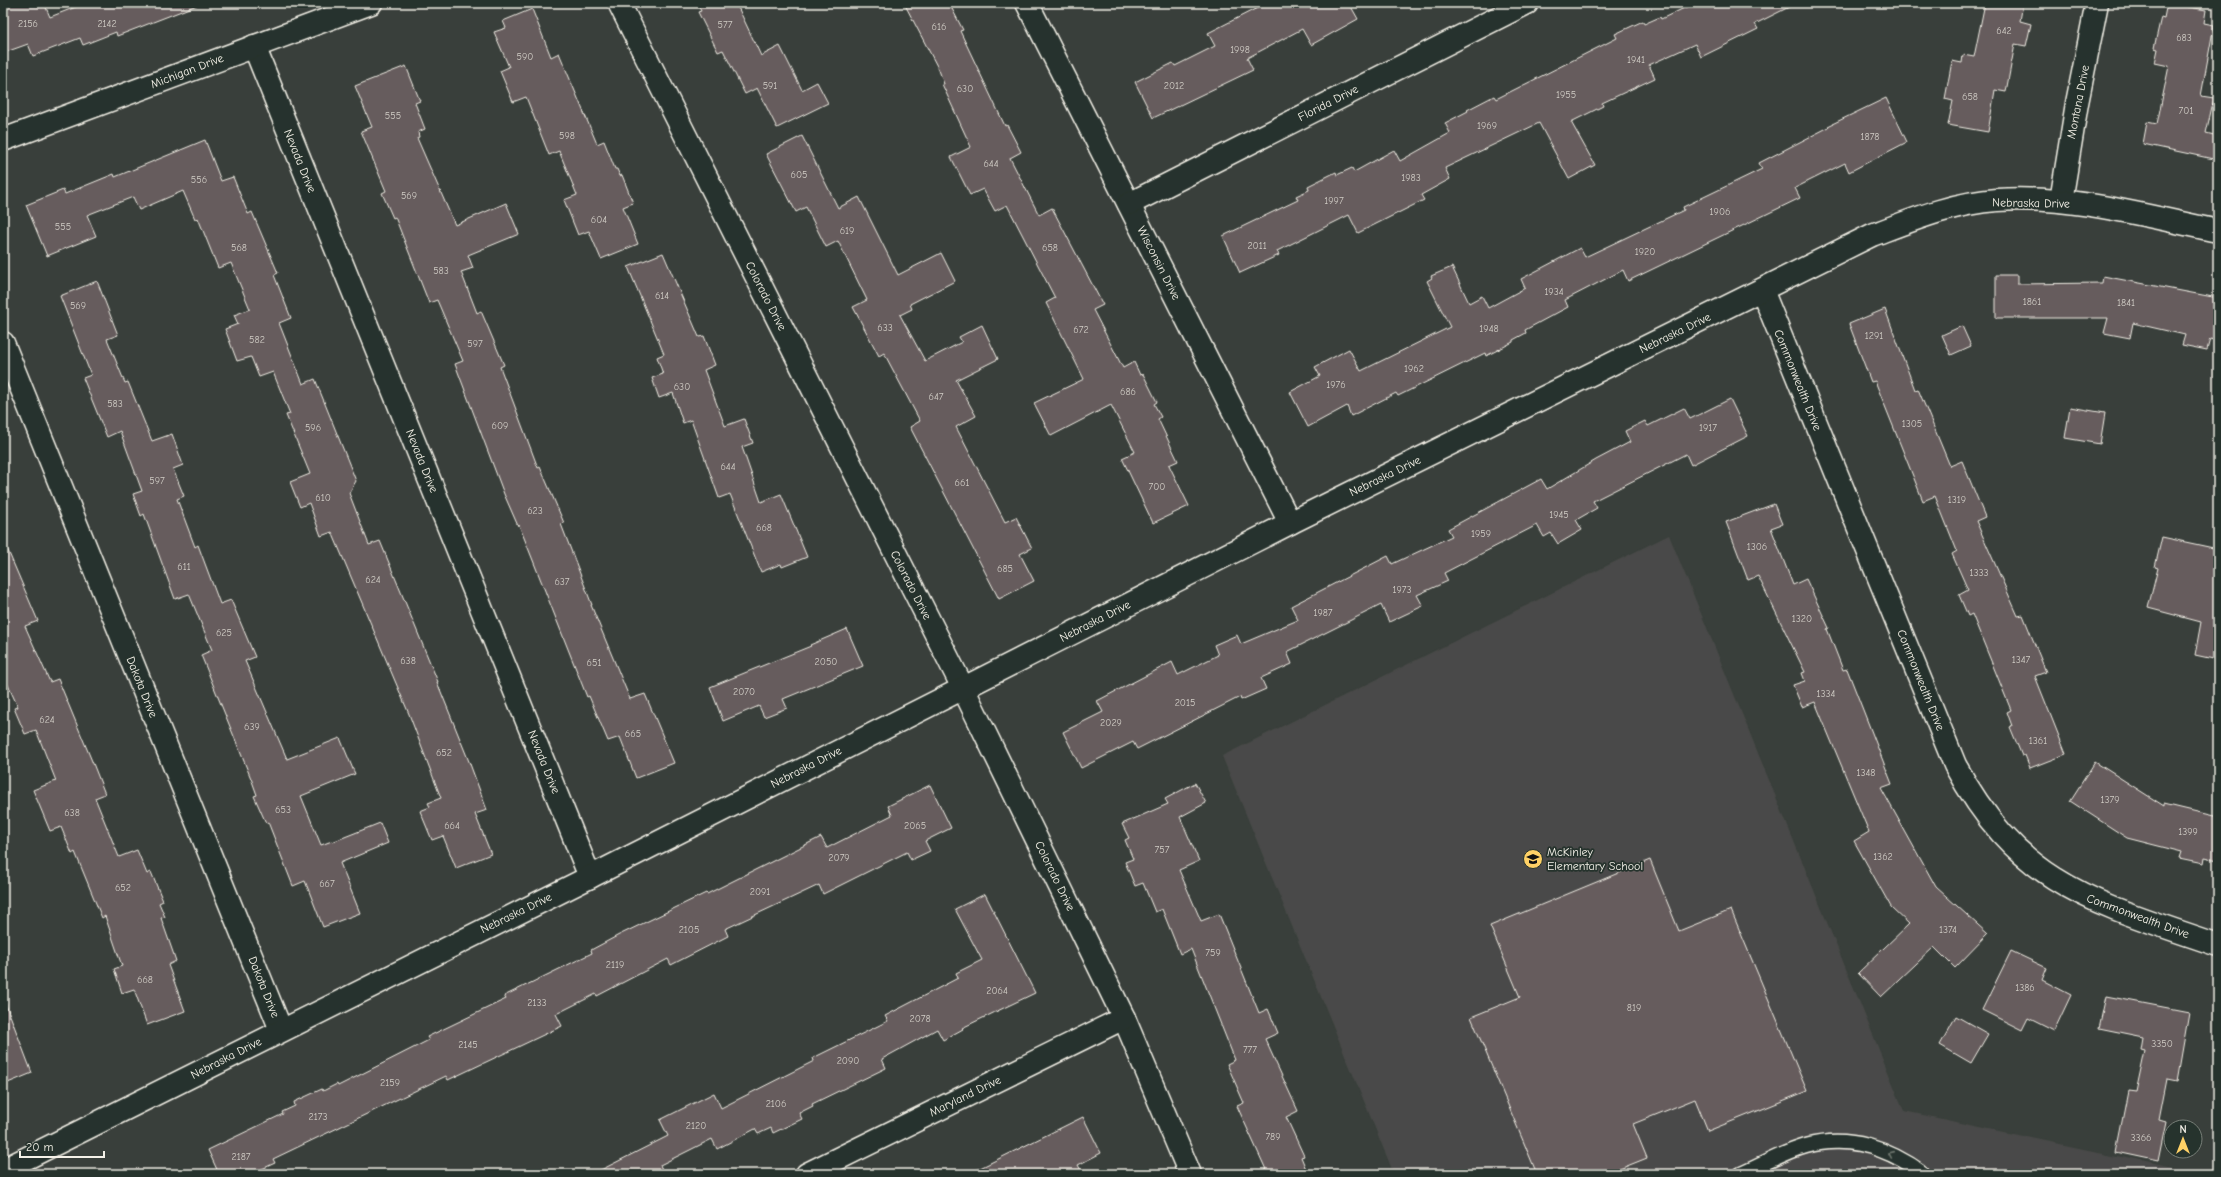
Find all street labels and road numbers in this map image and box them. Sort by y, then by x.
street label: Michigan Drive [149,51,225,91]
street label: Montana Drive [2064,64,2092,140]
street label: Florida Drive [1296,82,1360,124]
street label: Nevada Drive [281,127,319,195]
street label: Nebraska Drive [1992,195,2070,211]
street label: Wisconsin Drive [1134,224,1184,302]
street label: Colorado Drive [743,259,789,333]
street label: Nebraska Drive [1637,310,1713,356]
street label: Commonwealth Drive [1771,327,1825,433]
street label: Nevada Drive [403,427,441,495]
street label: Nebraska Drive [1347,453,1423,499]
street label: Colorado Drive [888,548,934,622]
street label: Nebraska Drive [1057,597,1133,645]
street label: Commonwealth Drive [1894,627,1948,733]
street label: Dakota Drive [123,654,161,720]
street label: Nevada Drive [525,728,563,796]
street label: Nebraska Drive [768,743,844,791]
street label: Colorado Drive [1032,839,1078,913]
street label: Nebraska Drive [478,890,554,936]
street label: Commonwealth Drive [2085,891,2191,941]
street label: Dakota Drive [245,954,283,1020]
street label: Nebraska Drive [188,1034,264,1082]
street label: Maryland Drive [927,1073,1003,1119]

